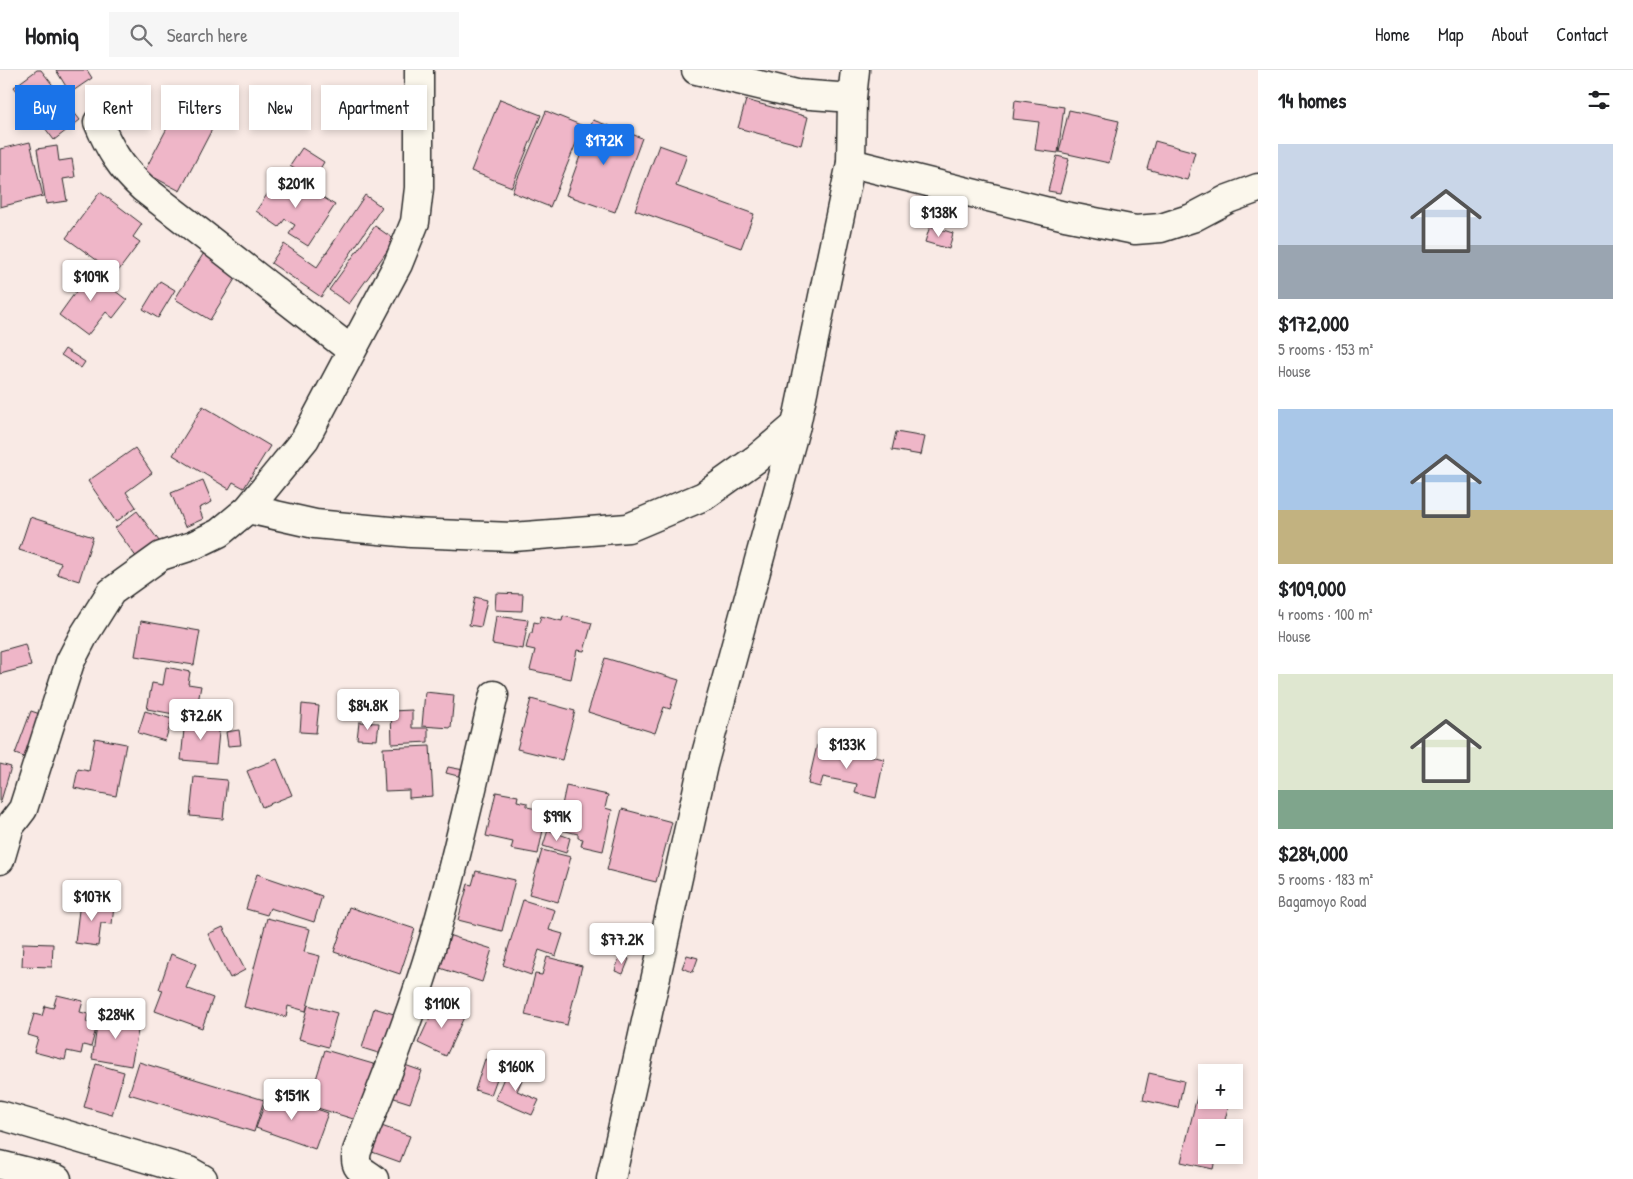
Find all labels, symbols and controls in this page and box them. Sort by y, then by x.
search box [109,12,459,57]
text: Homiq [25,19,79,51]
icon: search [127,21,155,49]
text: Search here [167,22,248,48]
text: Home [1375,22,1410,47]
text: Map [1438,22,1463,47]
text: About [1491,22,1528,47]
text: Contact [1556,22,1608,47]
chip: Buy [15,85,75,130]
chip: Rent [85,85,151,130]
chip: Filters [161,85,239,130]
chip: New [249,85,311,130]
chip: Apartment [321,85,427,130]
text: 14 homes [1278,86,1346,115]
icon: filters [1585,86,1613,114]
pin: $172K [569,124,639,166]
text: $172K [585,129,623,151]
pin: $201K [261,166,331,209]
text: $201K [278,172,314,194]
icon: home [1401,176,1491,266]
pin: $138K [904,196,974,238]
text: $138K [921,201,957,223]
pin: $109K [56,260,126,302]
text: $109K [73,265,109,287]
text: $172,000 [1278,309,1349,338]
text: 5 rooms · 153 m² [1278,338,1373,360]
text: House [1278,360,1311,382]
icon: home [1401,441,1491,531]
text: $109,000 [1278,574,1346,603]
text: 4 rooms · 100 m² [1278,603,1373,625]
text: House [1278,625,1311,647]
pin: $84.8K [327,688,409,731]
text: $84.8K [348,694,388,716]
pin: $72.6K [160,698,242,741]
text: $72.6K [180,704,222,726]
icon: home [1401,706,1491,796]
pin: $133K [812,728,882,770]
text: $133K [829,733,865,755]
pin: $99K [527,800,587,842]
text: $99K [543,805,571,827]
text: $284,000 [1278,839,1348,868]
text: 5 rooms · 183 m² [1278,868,1373,890]
pin: $107K [57,880,127,922]
text: $107K [73,885,111,907]
text: Bagamoyo Road [1278,890,1366,912]
pin: $77.2K [581,922,663,965]
text: $77.2K [600,928,644,950]
pin: $110K [407,986,477,1029]
text: $110K [424,992,460,1014]
pin: $284K [81,998,151,1040]
text: $284K [98,1003,134,1025]
pin: $160K [481,1050,551,1092]
text: $160K [498,1055,534,1077]
map controls [1198,1064,1243,1164]
button: + [1198,1064,1243,1109]
pin: $151K [257,1078,327,1121]
text: $151K [275,1084,309,1106]
button: − [1198,1119,1243,1164]

